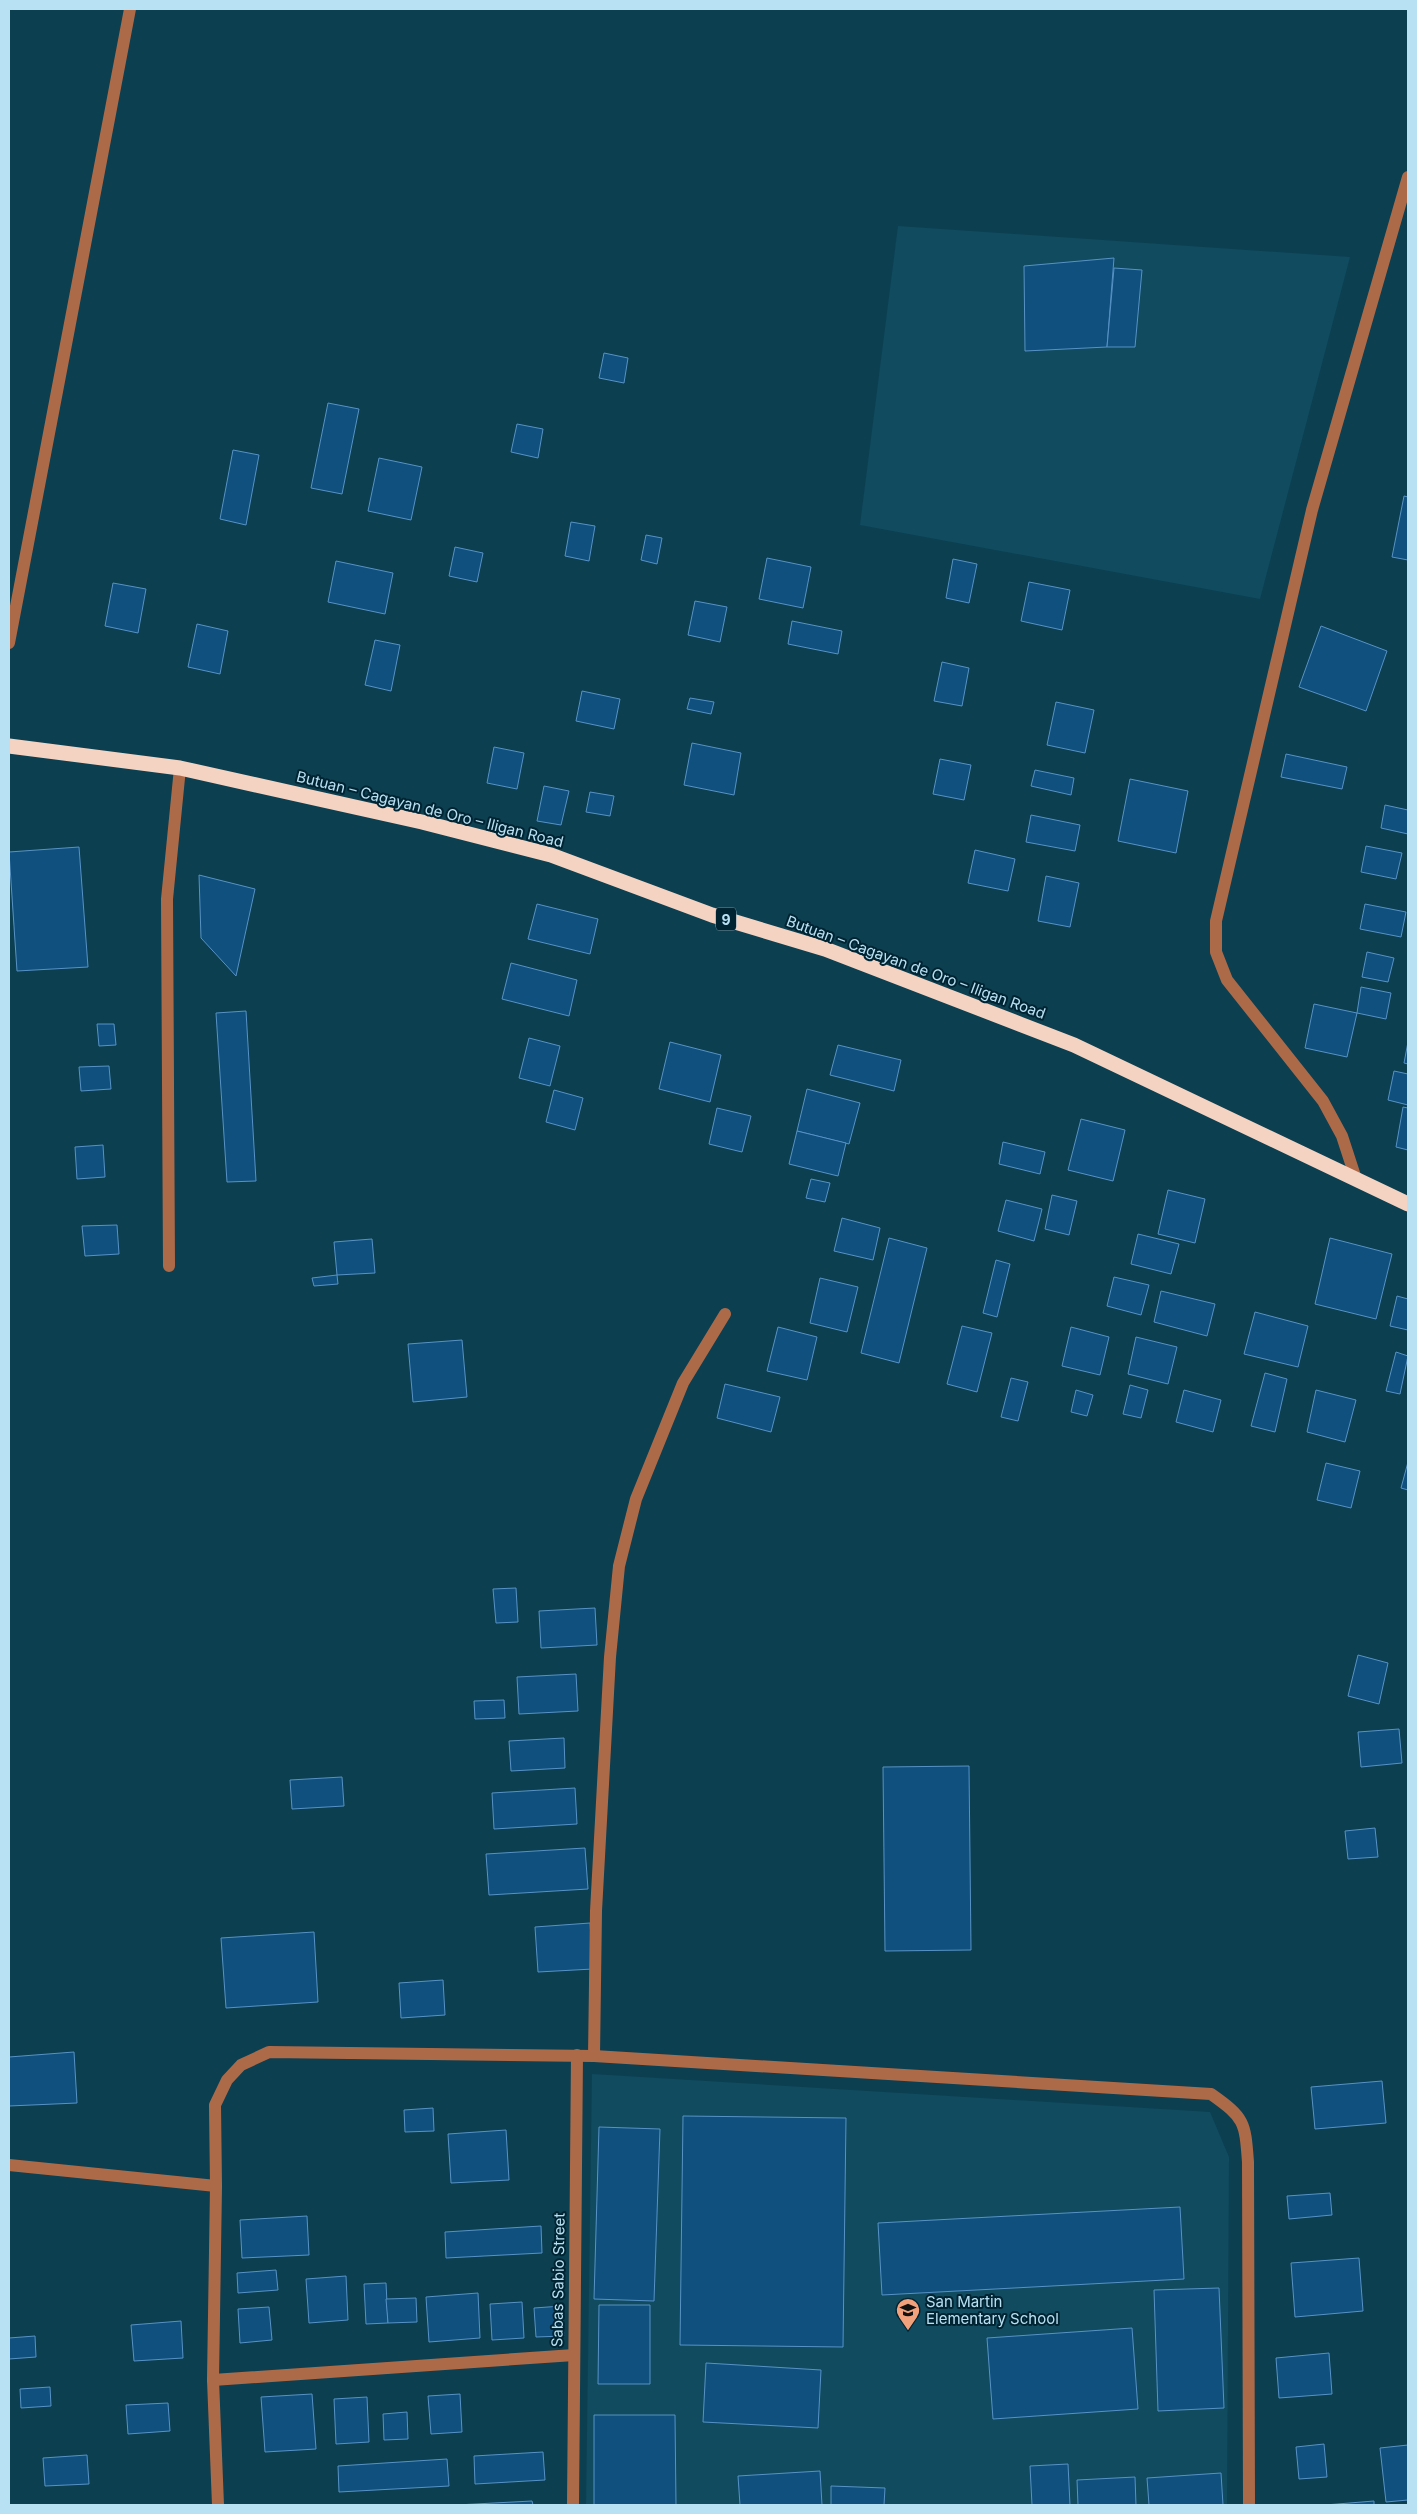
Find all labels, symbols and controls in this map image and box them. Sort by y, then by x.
street label: Butuan – Cagayan de Oro – Iligan Road [295,767,565,851]
road number: 9 [716,908,736,931]
street label: Butuan – Cagayan de Oro – Iligan Road [784,911,1048,1023]
street label: Sabas Sabio Street [547,2213,569,2347]
place label: San Martin Elementary School [926,2292,1059,2328]
school or university icon: San Martin Elementary School [895,2297,921,2331]

